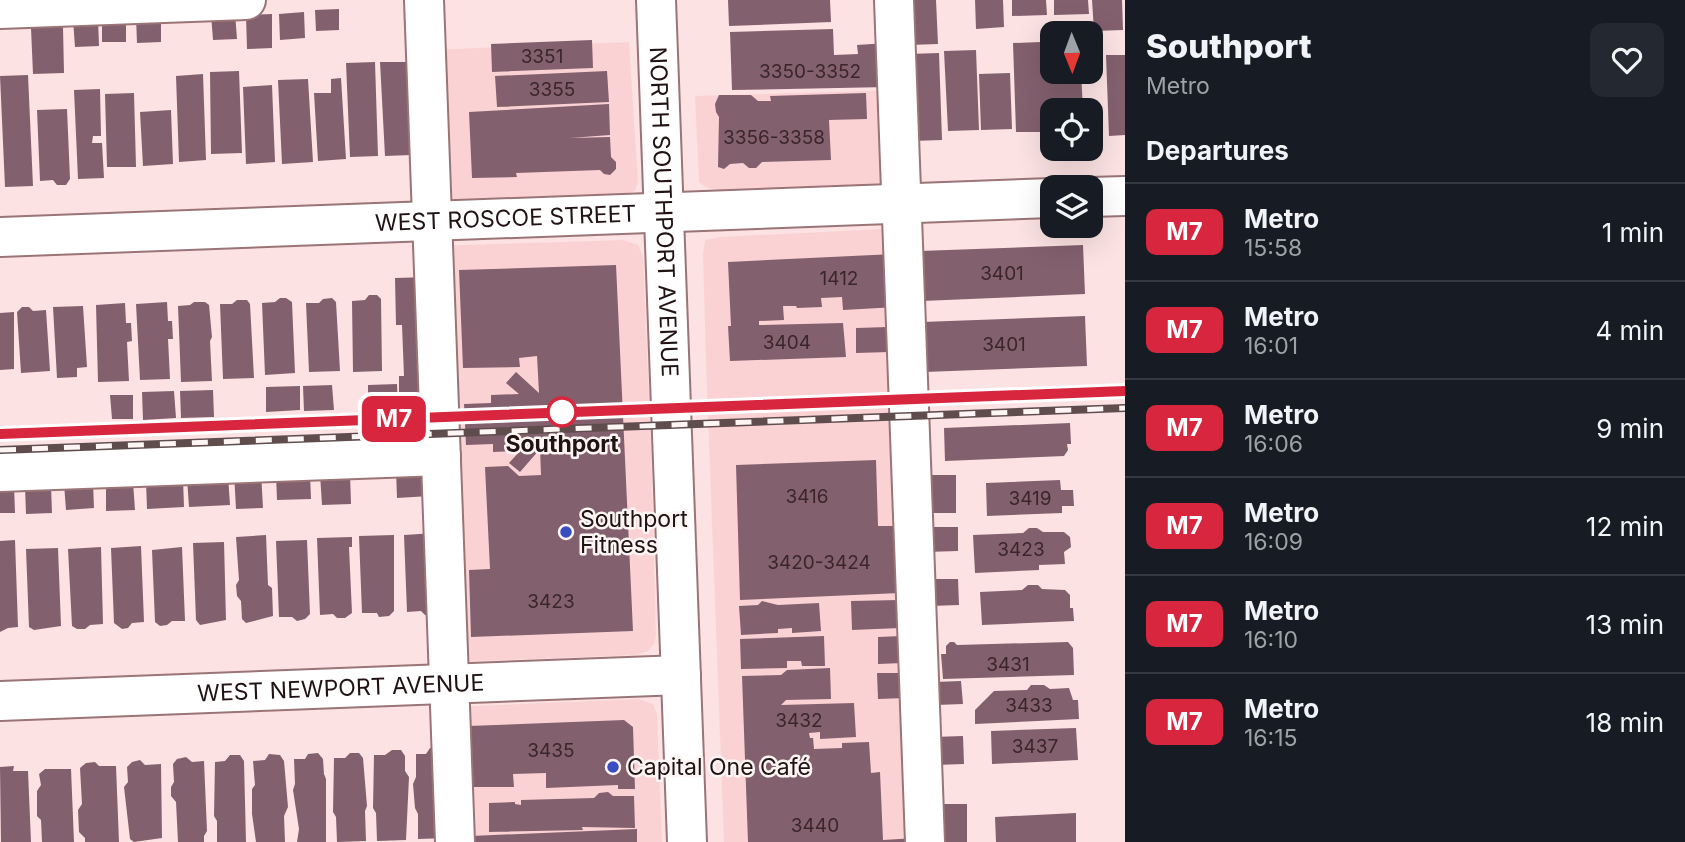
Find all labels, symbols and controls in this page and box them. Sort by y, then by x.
north arrow [1040,21,1102,84]
map controls [1040,21,1103,238]
button: heart [1590,23,1664,97]
text: Southport [1146,26,1312,66]
house number: 3351 [521,45,563,68]
street label: NORTH SOUTHPORT AVENUE [644,46,684,377]
house number: 3350-3352 [759,60,861,83]
text: Metro [1146,72,1210,100]
house number: 3355 [529,78,575,101]
button: locate [1040,98,1103,161]
house number: 3356-3358 [723,126,825,149]
text: Departures [1146,135,1289,166]
button: layers [1040,175,1103,238]
street label: WEST ROSCOE STREET [375,199,637,237]
text: Metro [1244,203,1319,234]
text: M7 [1166,217,1203,246]
text: 1 min [1602,217,1664,248]
text: 15:58 [1244,234,1302,262]
house number: 3401 [980,262,1024,285]
house number: 1412 [820,267,858,290]
text: Metro [1244,301,1319,332]
text: M7 [1166,315,1203,344]
text: 4 min [1595,315,1664,346]
house number: 3404 [763,331,811,354]
text: 16:01 [1244,332,1298,360]
house number: 3401 [982,333,1026,356]
line badge: M7 [362,396,426,442]
marker: Southport [547,397,577,427]
text: Metro [1244,399,1319,430]
text: M7 [376,404,412,433]
text: M7 [1166,413,1203,442]
text: 9 min [1596,413,1664,444]
place label: Southport [505,430,619,458]
text: 16:06 [1244,430,1303,458]
house number: 3416 [785,485,829,508]
house number: 3419 [1008,487,1052,510]
text: Metro [1244,497,1319,528]
place label: Southport Fitness [580,505,688,559]
text: M7 [1166,511,1203,540]
text: 12 min [1586,511,1664,542]
marker: Southport Fitness [558,524,574,540]
text: 16:09 [1244,528,1303,556]
house number: 3423 [997,538,1045,561]
house number: 3420-3424 [767,551,871,574]
house number: 3423 [527,590,575,613]
text: Metro [1244,595,1319,626]
text: M7 [1166,609,1203,638]
text: 13 min [1586,609,1664,640]
text: 16:10 [1244,626,1298,654]
house number: 3431 [986,653,1030,676]
street label: WEST NEWPORT AVENUE [197,669,485,707]
text: Metro [1244,693,1319,724]
house number: 3433 [1005,694,1053,717]
text: M7 [1166,707,1203,736]
text: 18 min [1586,707,1664,738]
house number: 3432 [775,709,823,732]
text: 16:15 [1244,724,1298,752]
house number: 3437 [1012,735,1058,758]
house number: 3435 [527,739,575,762]
place label: Capital One Café [627,753,811,781]
marker: Capital One Café [605,759,621,775]
house number: 3440 [791,814,839,837]

